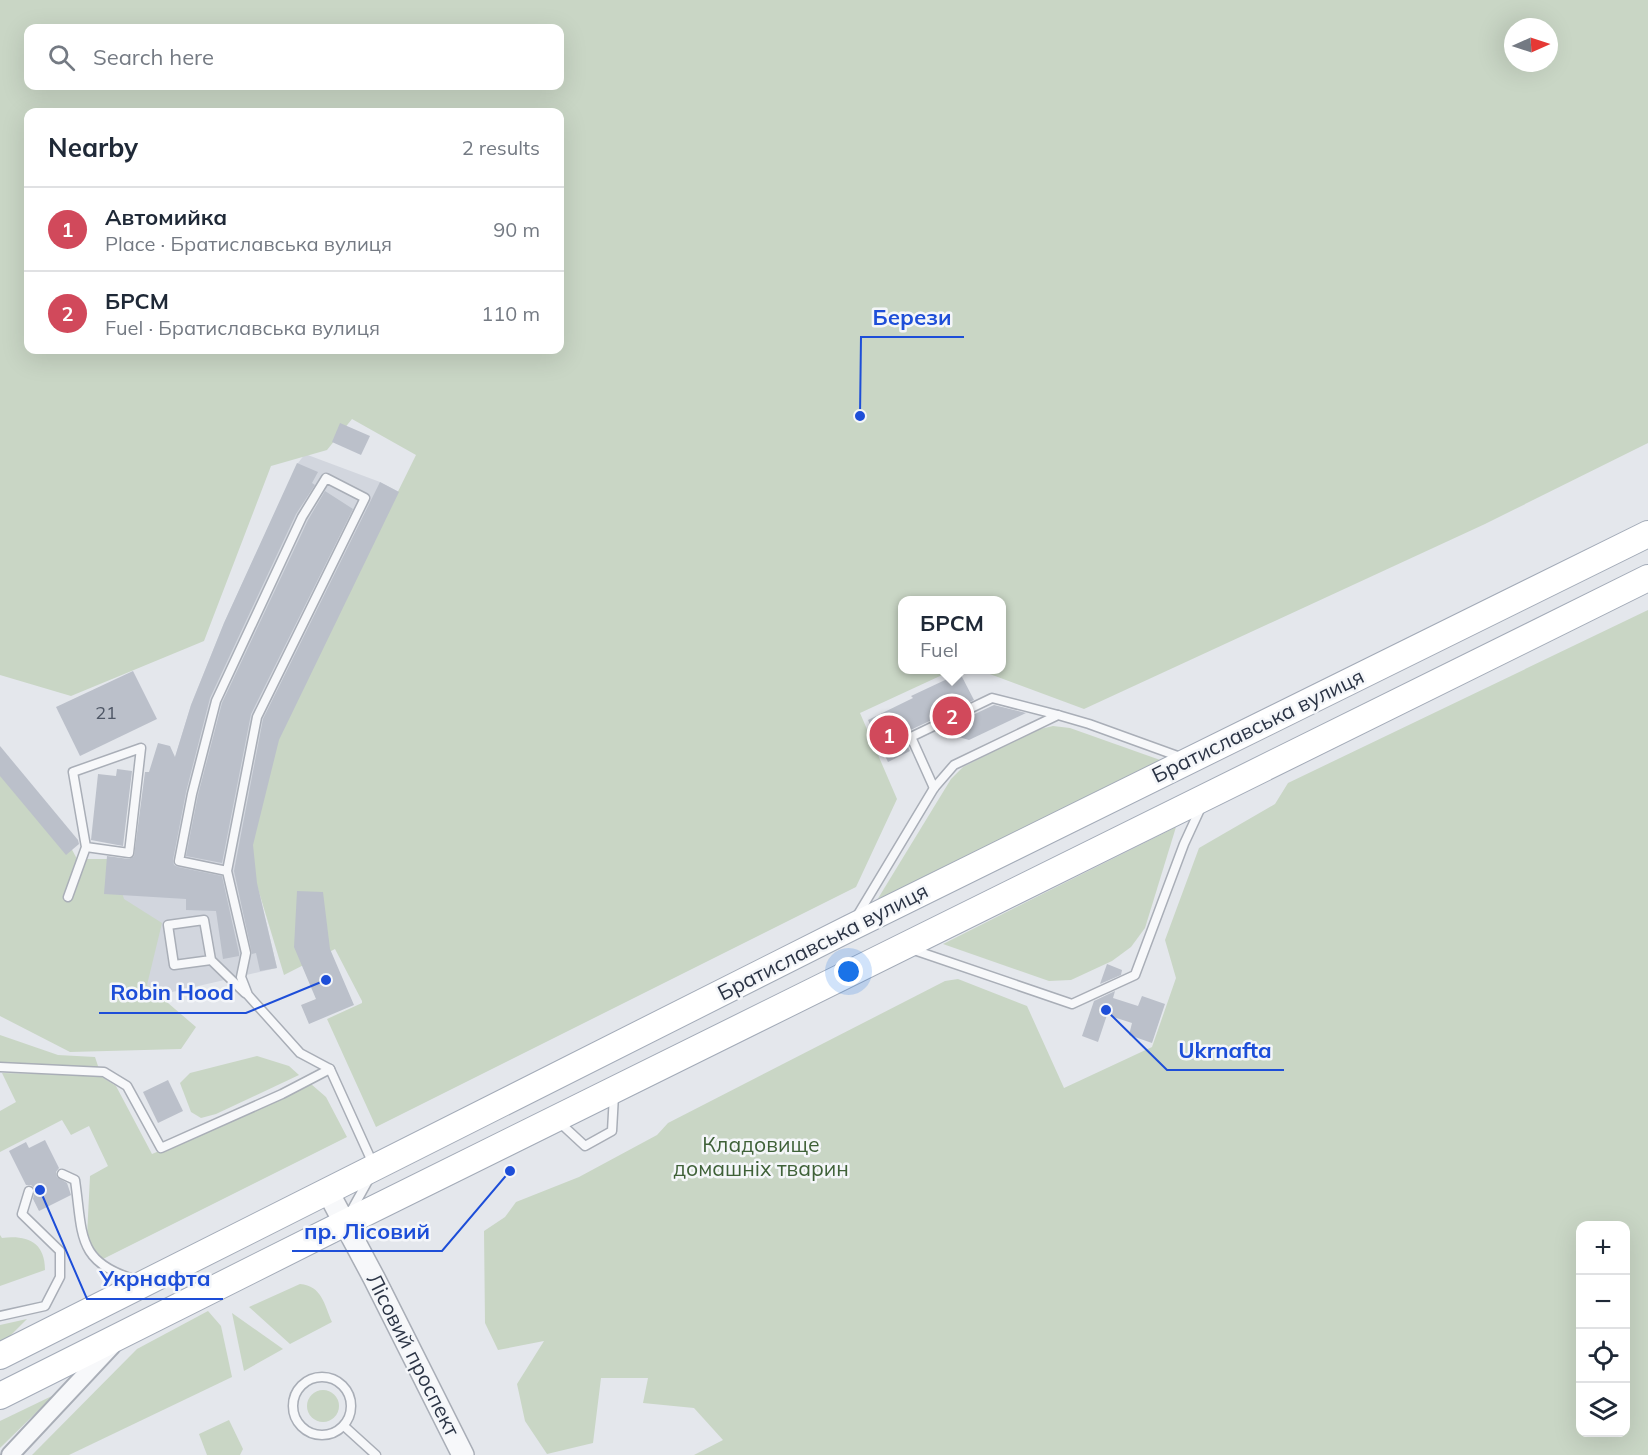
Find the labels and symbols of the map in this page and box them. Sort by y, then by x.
north arrow [1504,18,1558,72]
callout: Берези [861,297,964,337]
text: Берези [872,303,952,331]
street label: Братиславська вулиця [1147,662,1368,788]
pin: 2 [932,694,972,738]
house number: 21 [95,701,117,724]
pin: 1 [870,712,908,758]
street label: Братиславська вулиця [713,877,932,1006]
your location [834,957,863,986]
callout: Robin Hood [99,973,246,1013]
text: Robin Hood [110,978,234,1006]
callout: Ukrnafta [1167,1030,1284,1070]
text: Ukrnafta [1178,1036,1272,1064]
park label: Кладовище домашніх тварин [673,1131,849,1181]
callout: пр. Лісовий [292,1211,442,1251]
text: пр. Лісовий [304,1217,430,1245]
callout: Укрнафта [87,1259,223,1299]
text: Укрнафта [98,1264,211,1292]
street label: Лісовий проспект [362,1269,466,1441]

